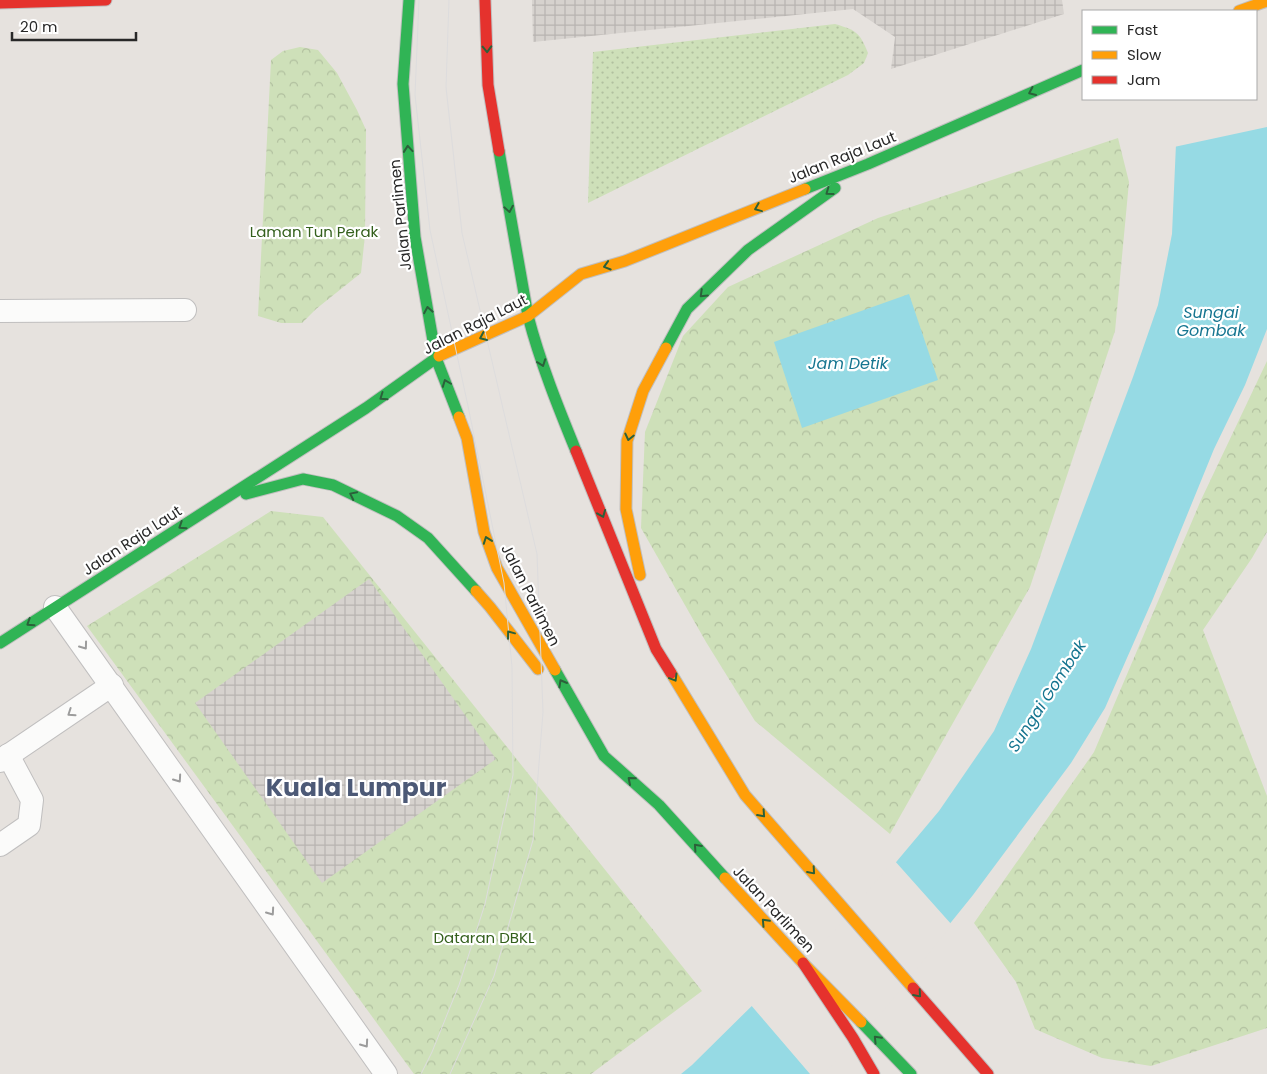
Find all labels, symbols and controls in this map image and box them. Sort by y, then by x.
scale bar [12,10,136,42]
legend [1082,10,1257,100]
text: 20 m [20,16,58,37]
text: Fast [1127,19,1158,40]
text: Slow [1127,44,1162,65]
one-way arrow [482,45,492,53]
text: Jam [1127,69,1161,90]
one-way arrow [1028,86,1037,96]
street label: Jalan Raja Laut [785,126,899,188]
one-way arrow [403,145,414,153]
street label: Jalan Parlimen [384,158,416,272]
one-way arrow [825,186,835,195]
one-way arrow [754,202,763,212]
one-way arrow [504,205,514,214]
park label: Laman Tun Perak [250,221,379,242]
one-way arrow [603,261,611,271]
one-way arrow [699,288,708,297]
street label: Jalan Raja Laut [419,289,531,359]
water label: Sungai Gombak [1176,301,1246,342]
one-way arrow [423,306,433,314]
one-way arrow [479,330,488,341]
water label: Jam Detik [808,352,889,375]
one-way arrow [536,358,546,367]
one-way arrow [442,379,452,388]
one-way arrow [379,391,388,400]
one-way arrow [624,432,635,441]
one-way arrow [349,491,358,501]
street label: Jalan Raja Laut [78,500,186,580]
one-way arrow [595,509,606,518]
one-way arrow [178,520,187,529]
one-way arrow [483,536,493,544]
street label: Jalan Parlimen [496,540,566,650]
one-way arrow [26,617,36,626]
one-way arrow [508,631,516,640]
water label: Sungai Gombak [1002,635,1092,756]
one-way arrow [78,640,87,650]
one-way arrow [668,673,678,682]
one-way arrow [558,680,568,689]
one-way arrow [67,706,76,716]
district label: Kuala Lumpur [266,770,447,805]
one-way arrow [172,773,181,783]
one-way arrow [628,777,637,786]
one-way arrow [757,809,766,818]
one-way arrow [694,843,703,852]
street label: Jalan Parlimen [728,861,820,957]
one-way arrow [806,865,815,874]
one-way arrow [265,906,274,916]
one-way arrow [762,918,771,927]
park label: Dataran DBKL [434,927,535,948]
one-way arrow [912,988,921,997]
one-way arrow [874,1036,883,1045]
one-way arrow [359,1038,368,1048]

